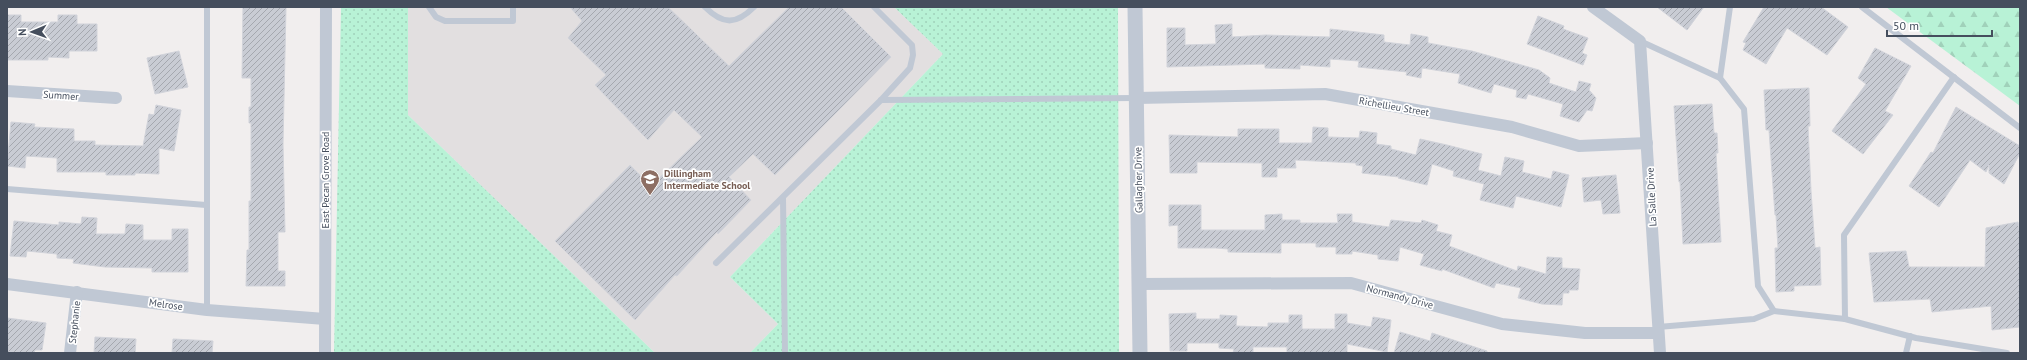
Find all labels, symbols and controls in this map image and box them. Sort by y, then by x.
north arrow [12,12,52,52]
scale bar [1887,12,1992,38]
text: 50 m [1893,18,1919,33]
text: N [15,28,29,36]
street label: Summer [43,88,80,103]
street label: Richellieu Street [1358,94,1431,119]
street label: East Pecan Grove Road [319,132,332,228]
street label: Gallagher Drive [1131,147,1146,213]
place label: Dillingham Intermediate School [664,167,750,192]
street label: La Salle Drive [1643,167,1660,227]
school or university icon: Dillingham Intermediate School [639,168,661,196]
street label: Normandy Drive [1365,281,1435,312]
street label: Melrose [148,296,184,313]
street label: Stephanie [66,300,83,344]

